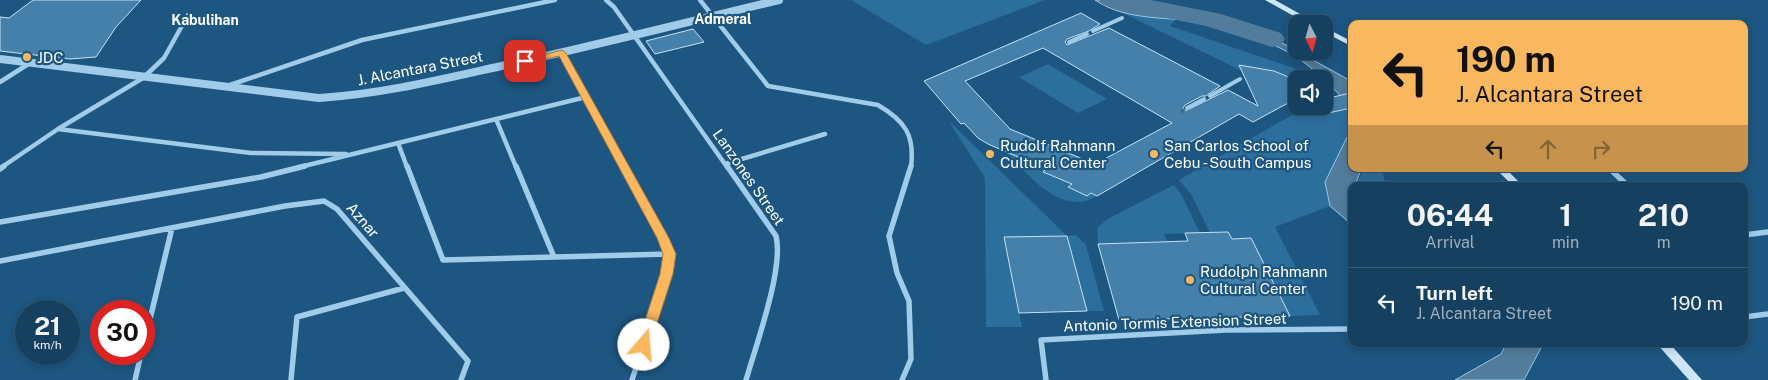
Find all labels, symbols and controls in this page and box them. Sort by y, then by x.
district label: Admeral [694,11,752,27]
district label: Kabulihan [171,12,239,28]
north arrow [1288,15,1332,60]
map controls [1288,15,1333,115]
text: 190 m [1456,39,1556,80]
pin [504,40,546,82]
icon: left [1373,40,1438,105]
street label: J. Alcantara Street [356,47,484,89]
icon: arrive [511,47,539,75]
place label: JDC [37,49,64,66]
marker: JDC [21,51,33,63]
button: sound [1288,70,1333,115]
text: J. Alcantara Street [1456,81,1643,107]
street label: Lanzones Street [710,126,788,228]
icon: left [1481,135,1509,163]
icon: ahead [1534,135,1562,163]
icon: right [1587,135,1615,163]
place label: Rudolf Rahmann Cultural Center [1000,137,1115,171]
place label: San Carlos School of Cebu - South Campus [1164,137,1311,171]
marker: Rudolf Rahmann Cultural Center [984,148,996,160]
marker: San Carlos School of Cebu - South Campus [1148,148,1160,160]
text: 06:44 [1407,197,1493,233]
text: 1 [1559,197,1572,233]
text: 210 [1638,197,1689,233]
street label: Aznar [343,199,383,241]
text: Arrival [1425,233,1475,252]
text: min [1552,233,1579,252]
text: m [1657,233,1670,252]
place label: Rudolph Rahmann Cultural Center [1200,263,1327,297]
marker: Rudolph Rahmann Cultural Center [1184,274,1196,286]
text: Turn left [1416,282,1493,304]
icon: left [1373,289,1401,317]
text: 190 m [1671,292,1723,314]
speed limit sign: 30 [90,300,155,365]
text: J. Alcantara Street [1416,304,1552,323]
street label: Antonio Tormis Extension Street [1063,310,1287,334]
text: 21 [34,311,61,341]
position arrow [617,318,669,370]
text: km/h [33,338,62,352]

